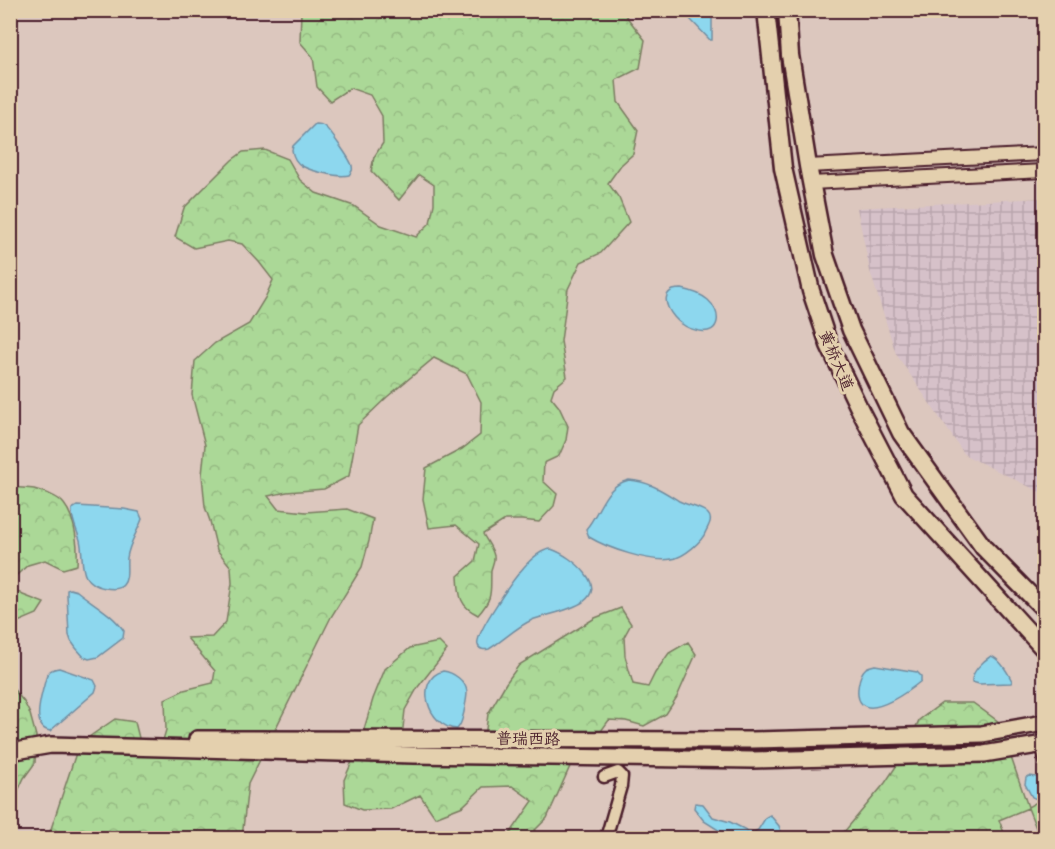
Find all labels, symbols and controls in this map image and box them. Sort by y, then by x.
street label: 黄桥大道 [815,327,859,393]
street label: 普瑞西路 [496,727,560,749]

